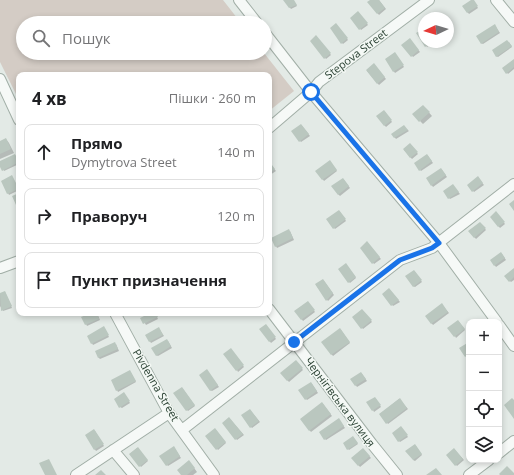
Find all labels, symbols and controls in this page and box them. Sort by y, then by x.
north arrow [418,12,454,48]
search box [16,16,272,60]
street label: Stepova Street [321,25,390,82]
icon: search [30,27,52,49]
text: Пошук [62,28,111,48]
route start [302,83,320,101]
text: 4 хв [32,87,67,110]
text: Пішки · 260 m [169,89,256,107]
text: Прямо [71,133,123,153]
icon: ahead [33,141,55,163]
text: 140 m [217,143,255,161]
text: Dymytrova Street [71,153,177,171]
icon: right [33,205,55,227]
text: Праворуч [71,206,147,226]
text: 120 m [217,207,255,225]
icon: arrive [33,269,55,291]
text: Пункт призначення [71,270,227,290]
map controls [466,319,502,463]
button: + [466,319,502,355]
route end [285,333,303,351]
street label: Pivdenna Street [130,346,183,424]
street label: Чернігівська вулиця [302,354,379,450]
button: − [466,355,502,391]
button: locate [466,391,502,427]
button: layers [466,427,502,463]

